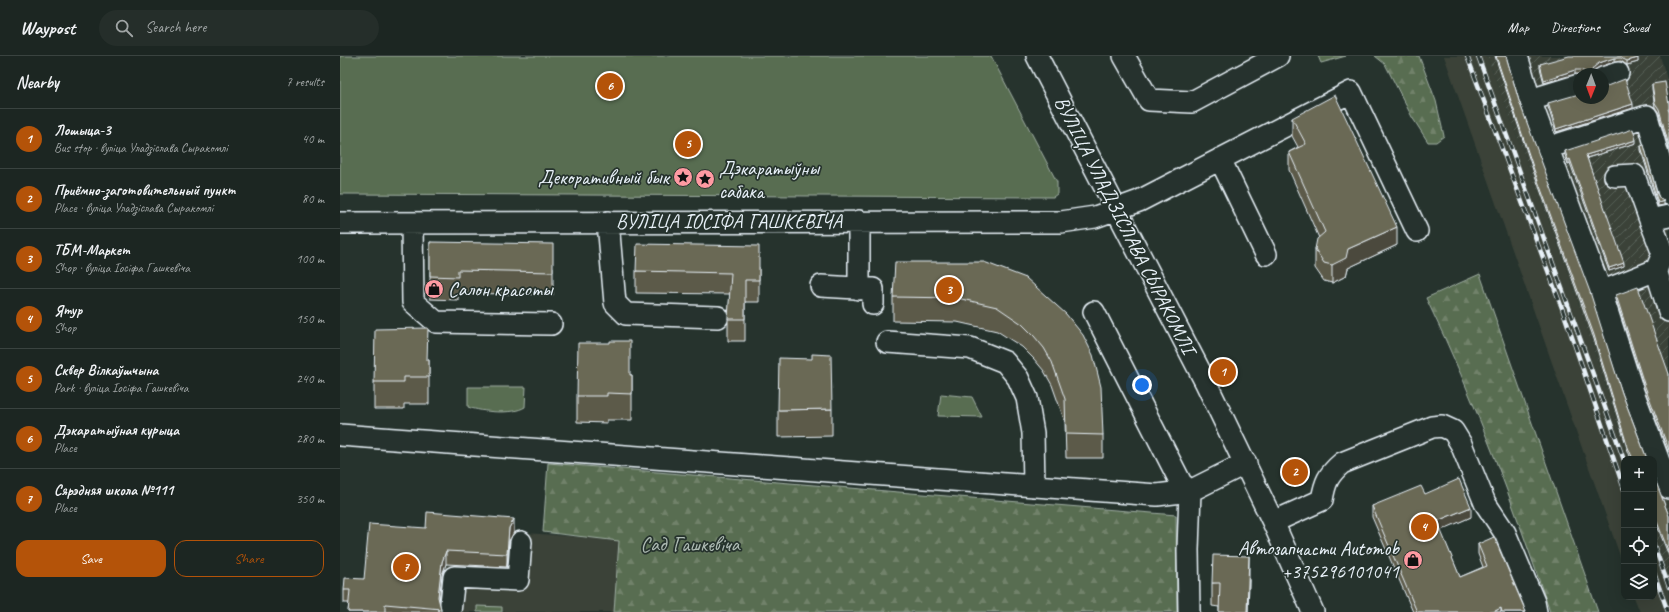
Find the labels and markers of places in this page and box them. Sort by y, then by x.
pin: 6 [597,71,623,101]
pin: 5 [675,129,701,159]
place label: Дэкаратыўны сабака [719,156,821,204]
place label: Декоративный бык [538,165,671,190]
place icon: Декоративный бык [672,166,694,188]
place icon: Дэкаратыўны сабака [694,168,716,190]
pin: 3 [936,275,962,305]
place label: Салон красоты [448,277,554,302]
shop icon: Салон красоты [423,278,445,300]
pin: 1 [1210,357,1236,387]
pin: 2 [1282,457,1308,487]
pin: 4 [1411,512,1437,542]
place label: Автозапчасти Automob +375296101041 [1238,536,1400,584]
shop icon: Автозапчасти Automob +375296101041 [1402,549,1424,571]
pin: 7 [393,552,419,582]

